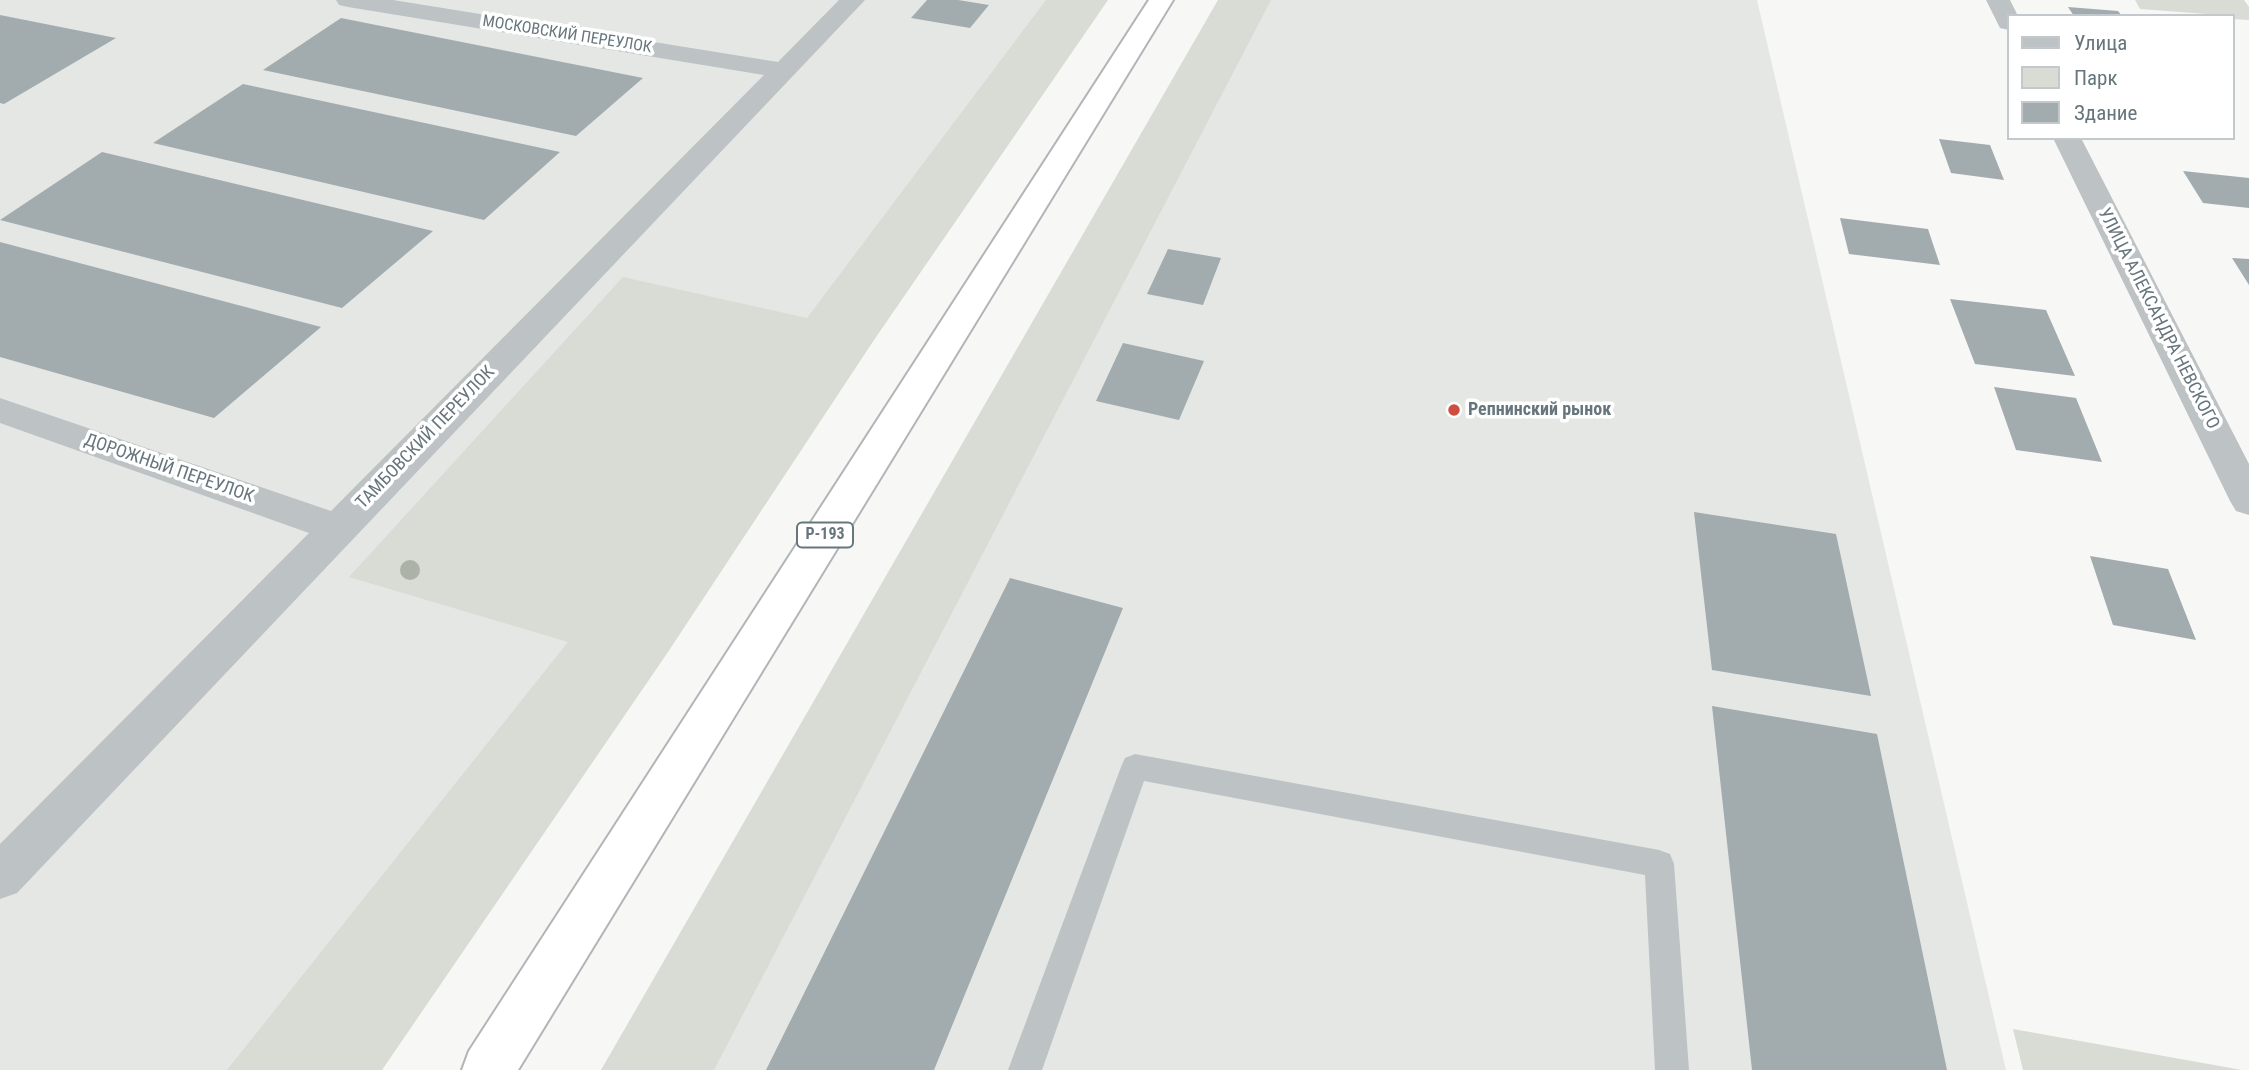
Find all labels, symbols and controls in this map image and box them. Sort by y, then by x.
street label: МОСКОВСКИЙ ПЕРЕУЛОК [481,12,653,58]
legend [2008,14,2235,140]
text: Улица [2074,31,2127,55]
text: Парк [2074,66,2118,90]
text: Здание [2074,101,2137,125]
street label: УЛИЦА АЛЕКСАНДРА НЕВСКОГО [2093,205,2223,433]
street label: ТАМБОВСКИЙ ПЕРЕУЛОК [352,362,500,514]
place label: Репнинский рынок [1468,399,1611,421]
marker: Репнинский рынок [1446,402,1462,418]
street label: ДОРОЖНЫЙ ПЕРЕУЛОК [81,430,257,508]
road number: Р-193 [797,522,853,548]

